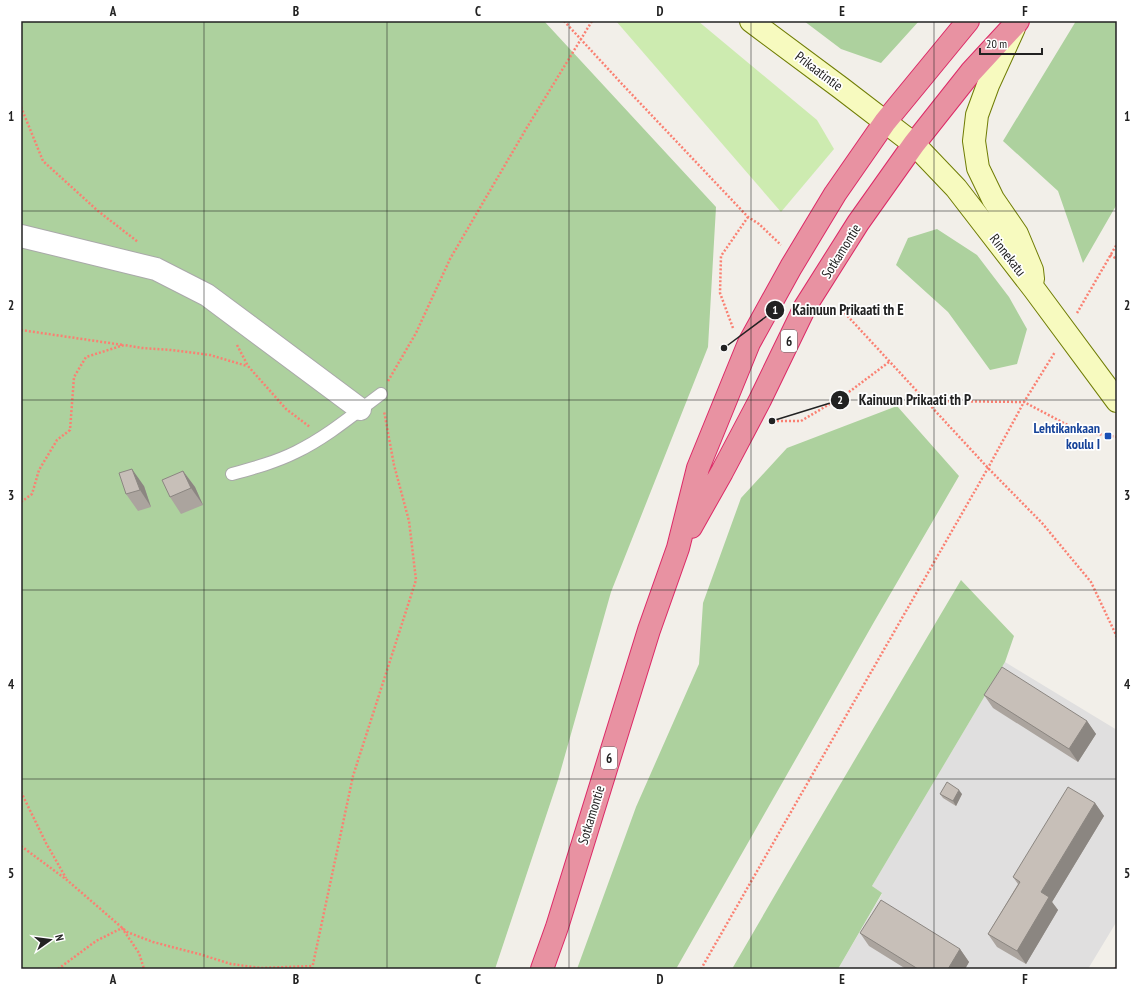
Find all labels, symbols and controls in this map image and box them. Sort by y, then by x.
text: A [109,3,117,20]
text: B [293,3,299,20]
text: C [475,3,481,20]
text: D [657,3,664,20]
text: E [839,3,845,20]
text: F [1022,3,1028,20]
scale bar [980,30,1042,56]
text: 20 m [986,36,1007,51]
street label: Prikaatintie [792,47,847,95]
text: 1 [8,108,14,125]
text: 1 [1124,108,1130,125]
street label: Sotkamontie [817,220,865,282]
street label: Rinnekatu [986,230,1030,280]
callout: Kainuun Prikaati th E [765,296,912,323]
text: 2 [8,297,14,314]
text: 2 [1124,297,1130,314]
text: Kainuun Prikaati th E [792,300,904,319]
text: 1 [772,302,778,317]
road number: 6 [781,330,797,352]
callout: Kainuun Prikaati th P [830,386,979,413]
text: Kainuun Prikaati th P [859,390,971,409]
text: 2 [837,392,843,407]
place label: Lehtikankaan koulu I [1033,419,1100,453]
marker: Lehtikankaan koulu I [1103,431,1113,441]
text: 3 [8,487,14,504]
text: 3 [1124,487,1130,504]
text: 4 [8,676,15,693]
text: 4 [1124,676,1131,693]
road number: 6 [601,747,617,769]
street label: Sotkamontie [573,783,609,847]
text: 5 [8,865,14,882]
text: 5 [1124,865,1130,882]
north arrow [30,920,70,960]
text: N [52,933,67,942]
text: A [109,971,117,988]
text: B [293,971,299,988]
text: C [475,971,481,988]
text: D [657,971,664,988]
text: E [839,971,845,988]
text: F [1022,971,1028,988]

